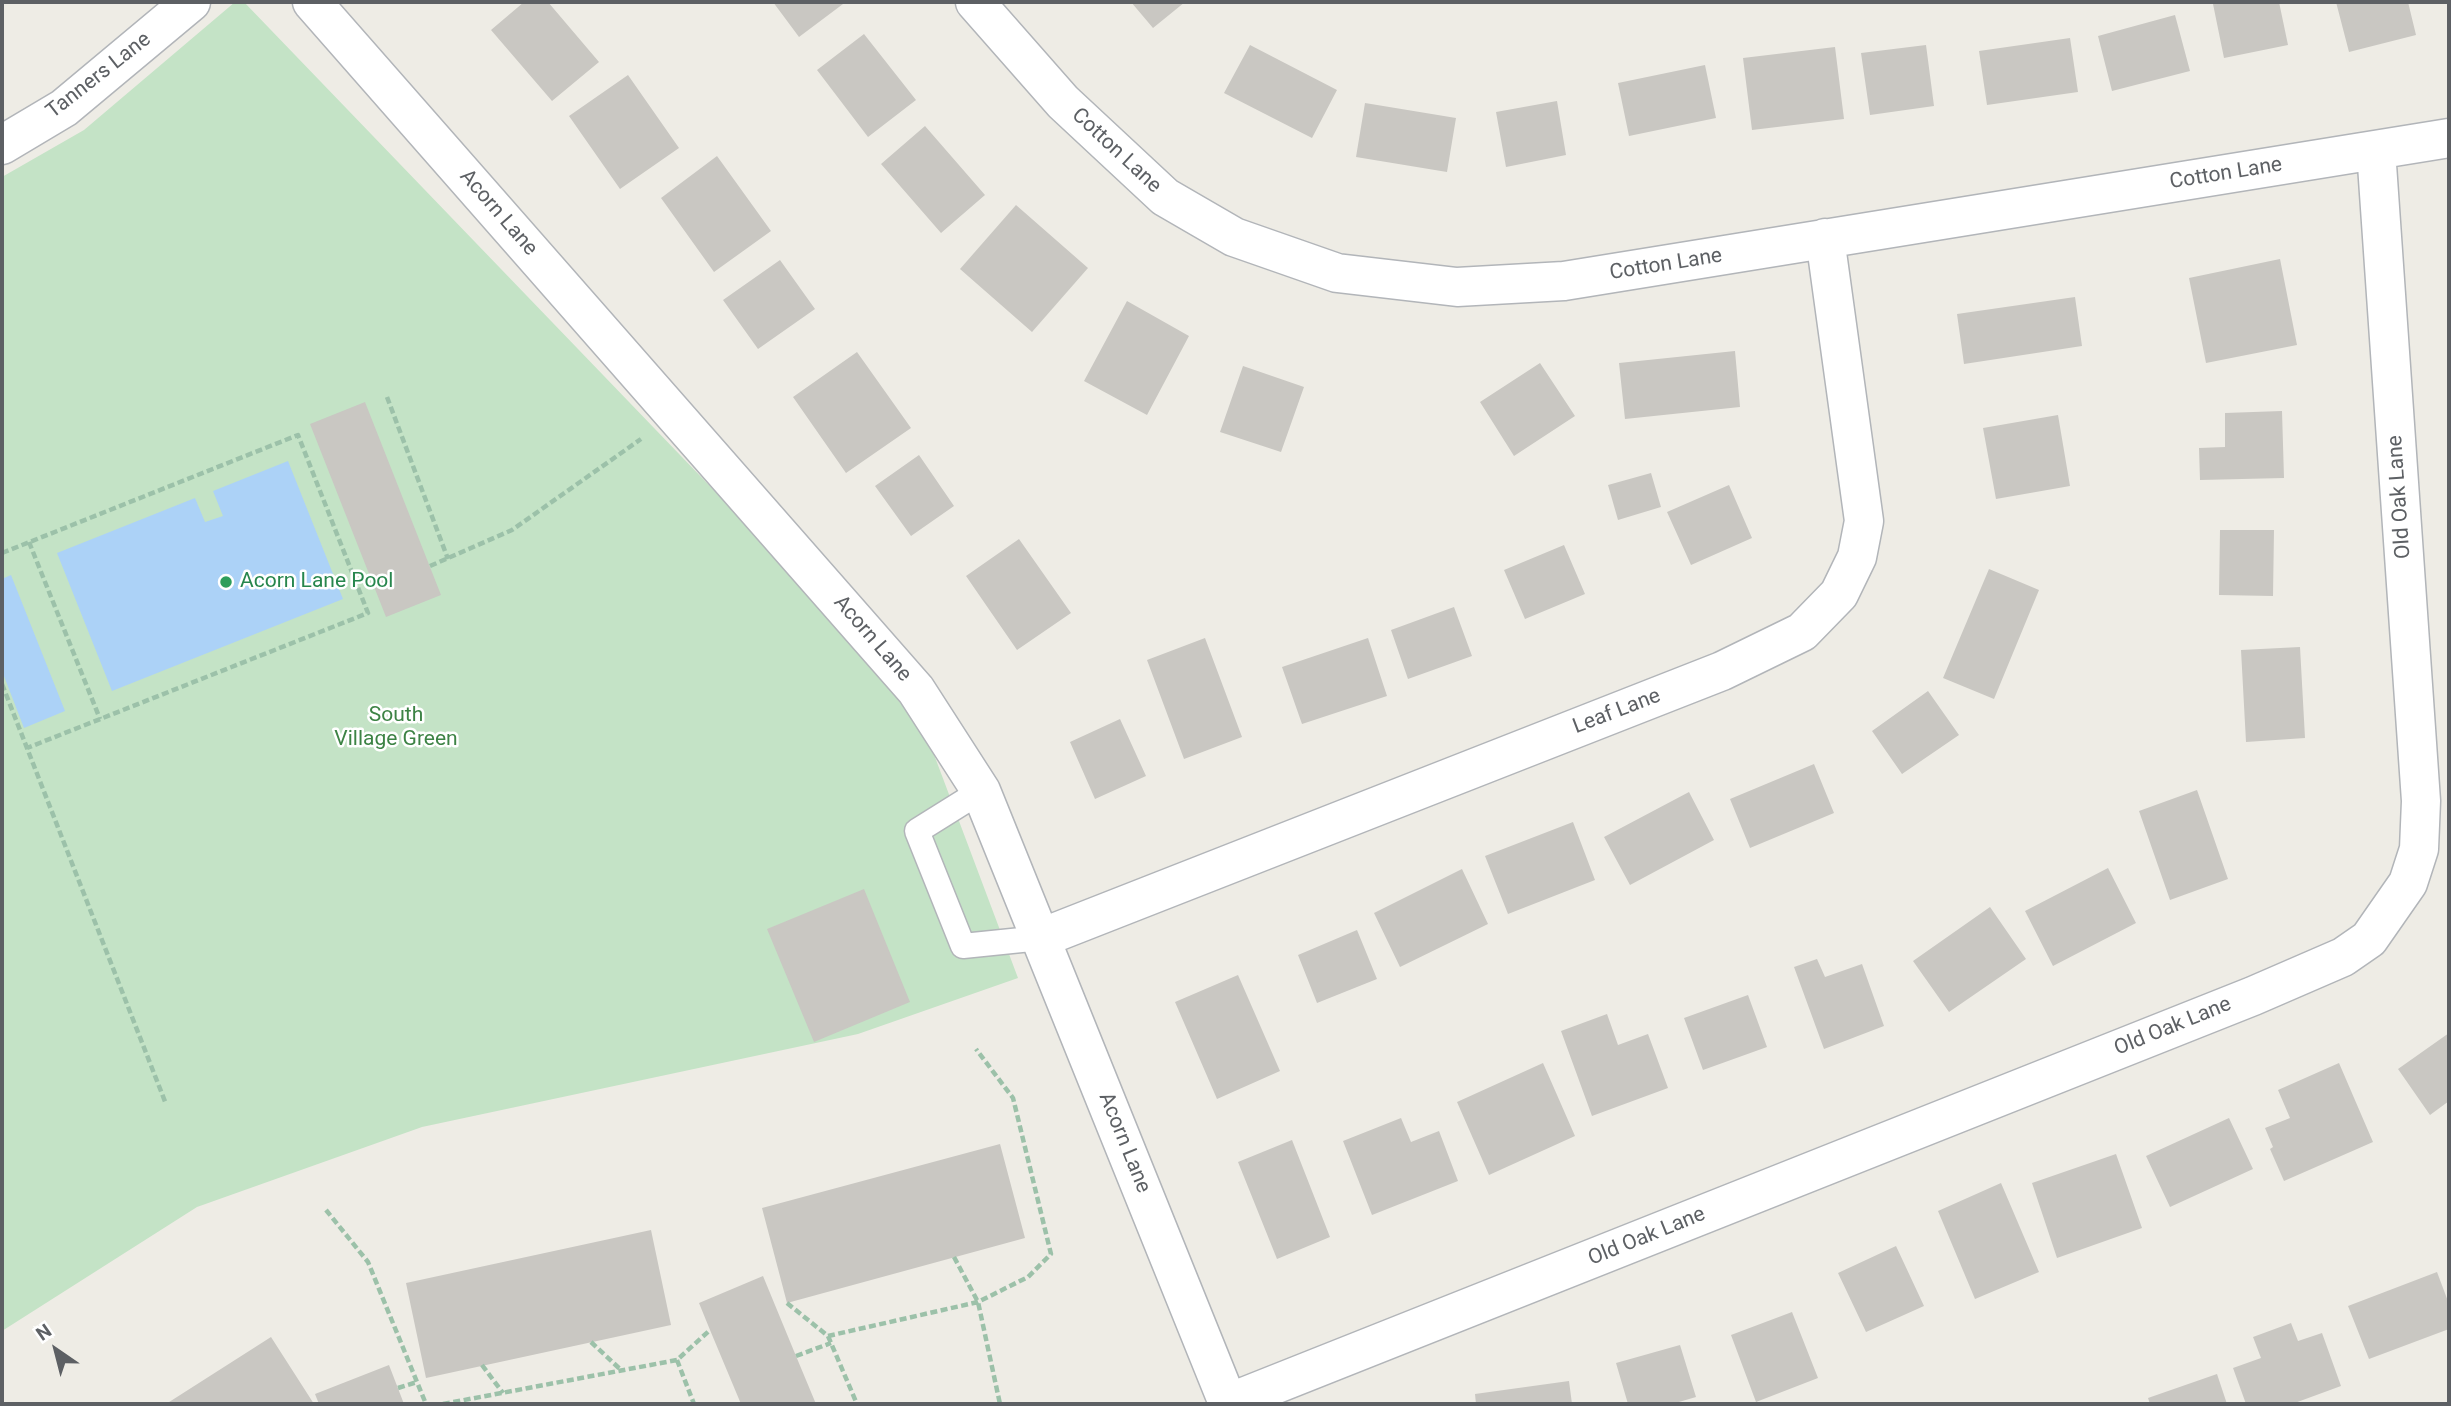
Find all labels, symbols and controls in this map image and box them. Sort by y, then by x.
street label: Tanners Lane [42,27,156,125]
street label: Cotton Lane [1066,103,1166,199]
street label: Cotton Lane [2168,153,2284,195]
street label: Acorn Lane [454,165,542,261]
street label: Cotton Lane [1608,244,1724,286]
street label: Old Oak Lane [2383,434,2417,560]
place label: Acorn Lane Pool [240,569,393,595]
marker: Acorn Lane Pool [218,574,234,590]
street label: Acorn Lane [828,591,916,687]
street label: Leaf Lane [1570,684,1664,740]
park label: South Village Green [334,703,458,753]
street label: Old Oak Lane [2111,992,2235,1062]
street label: Acorn Lane [1092,1089,1156,1197]
street label: Old Oak Lane [1585,1202,1709,1272]
north arrow [21,1315,91,1385]
text: N [32,1319,56,1346]

